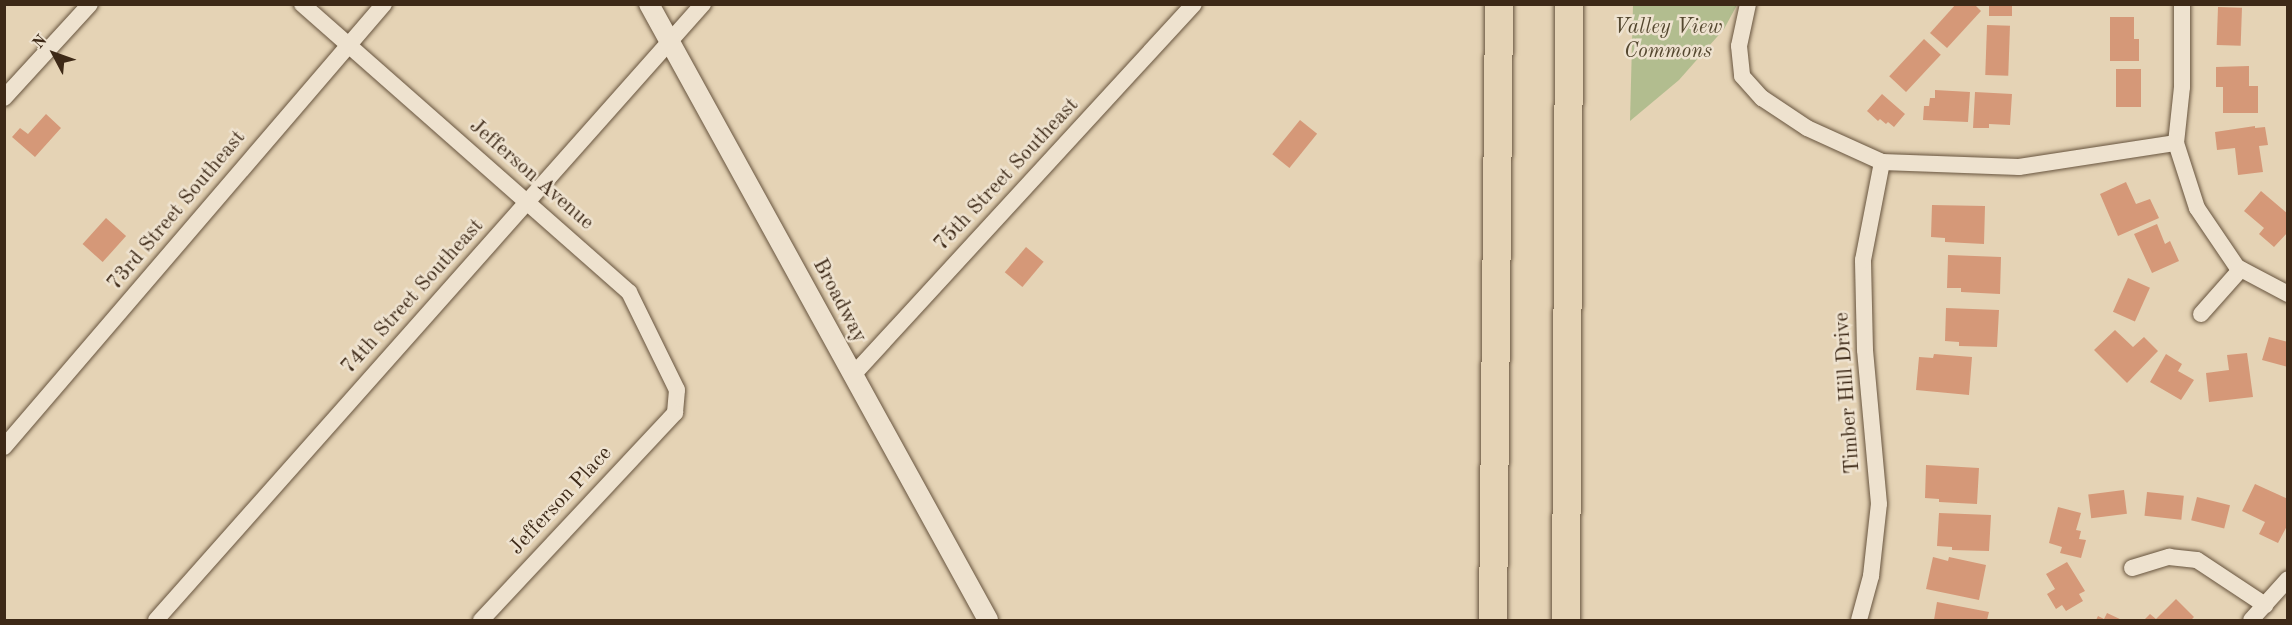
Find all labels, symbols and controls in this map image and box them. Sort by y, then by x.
park label: Valley View Commons [1614,15,1722,65]
north arrow [24,24,84,84]
text: N [30,32,50,52]
street label: 75th Street Southeast [929,93,1085,257]
street label: Jefferson Avenue [464,114,598,236]
street label: 73rd Street Southeast [103,126,251,296]
street label: 74th Street Southeast [337,214,489,380]
street label: Broadway [806,255,872,347]
street label: Timber Hill Drive [1830,311,1866,475]
street label: Jefferson Place [504,442,618,560]

